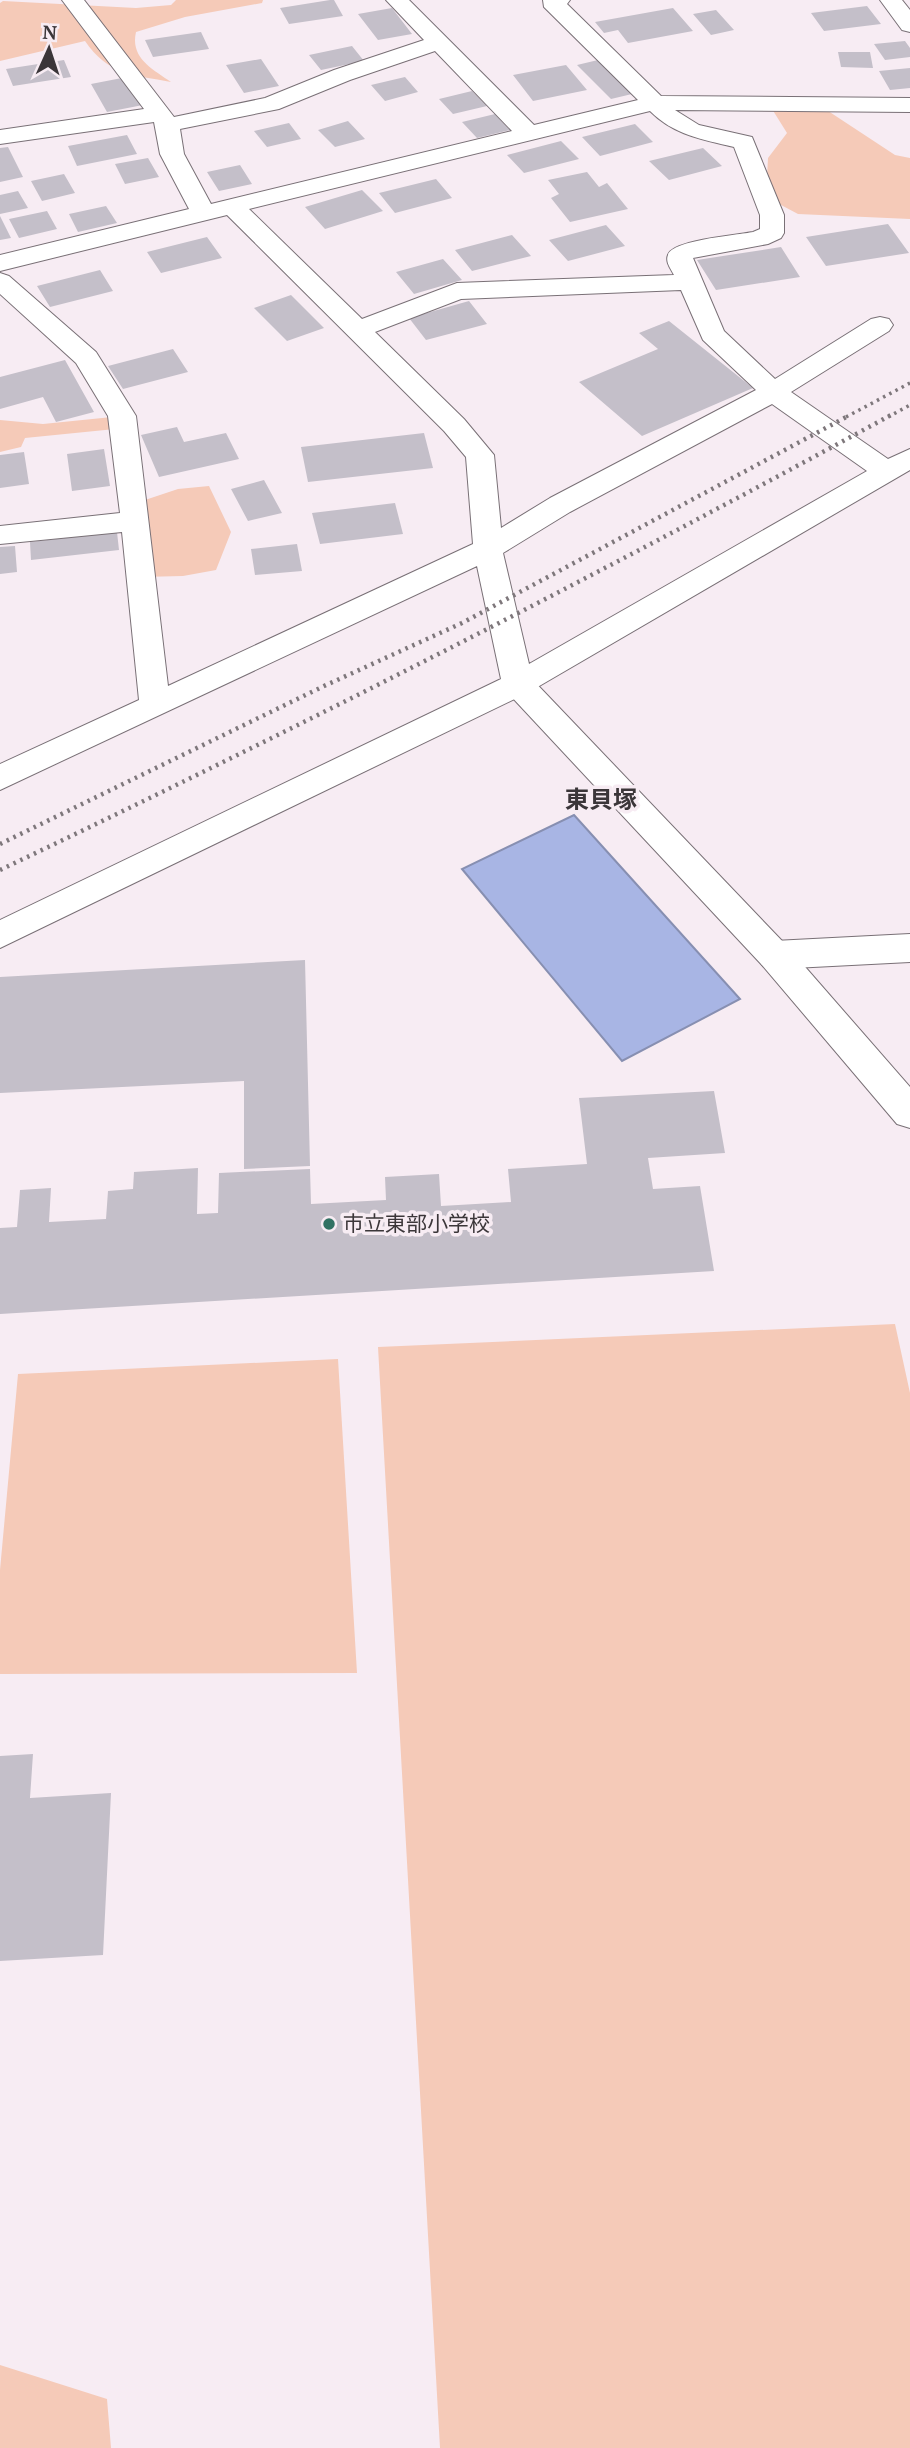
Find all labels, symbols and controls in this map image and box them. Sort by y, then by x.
north arrow [14,14,84,84]
text: N [42,19,58,44]
district label: 東貝塚 [565,783,637,815]
place label: 市立東部小学校 [343,1209,490,1237]
marker: 市立東部小学校 [321,1216,337,1232]

